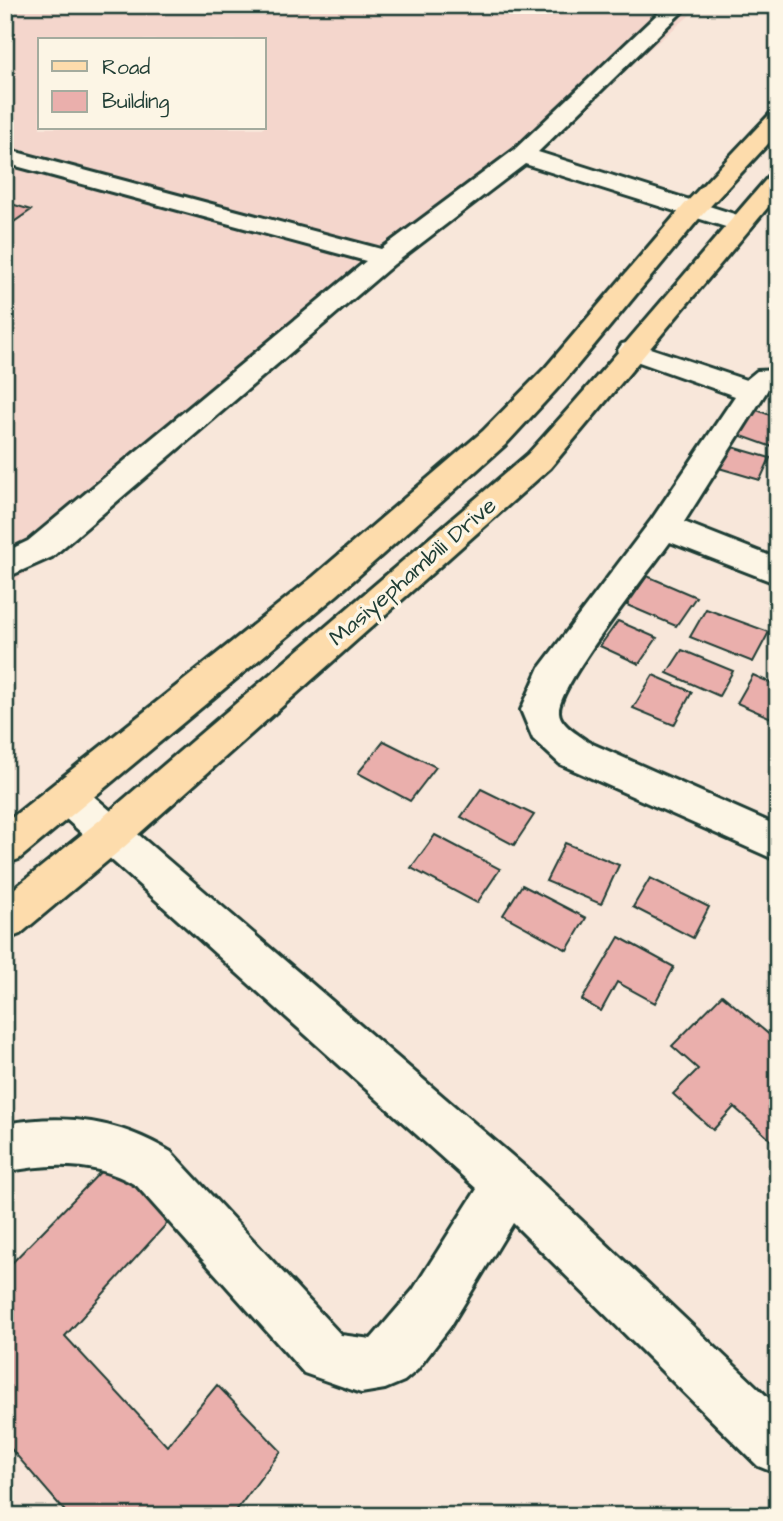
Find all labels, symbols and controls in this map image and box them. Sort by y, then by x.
legend [38,38,266,130]
text: Road [102,53,150,82]
text: Building [102,87,170,118]
street label: Masiyephambili Drive [322,490,504,654]

